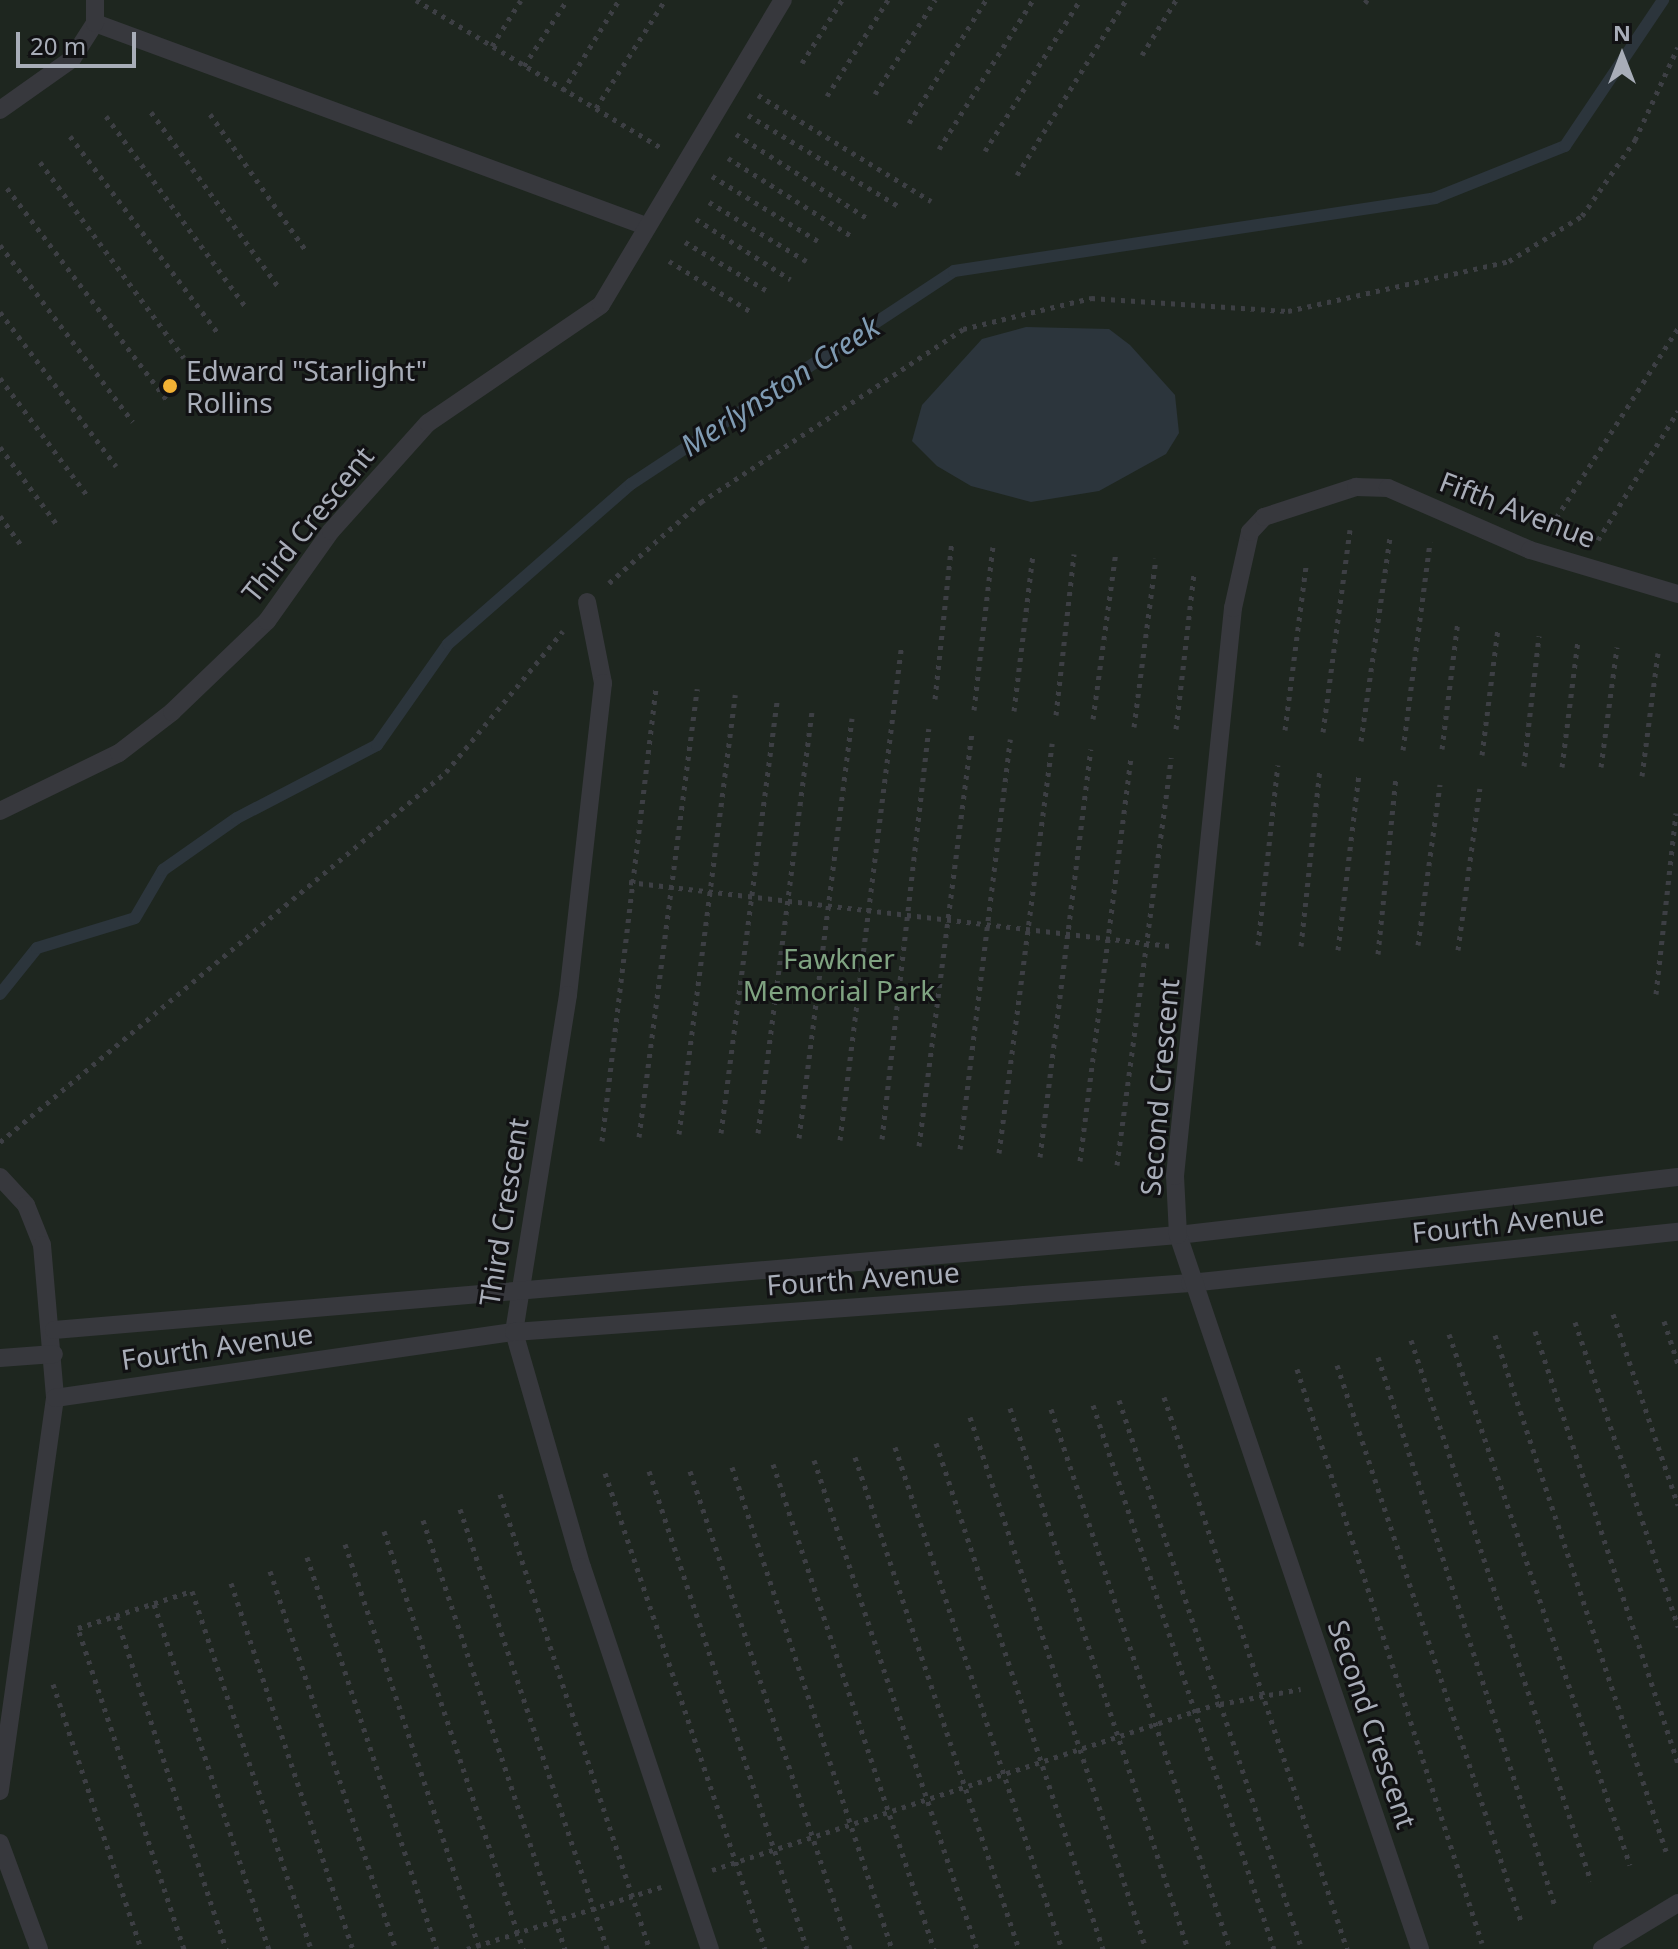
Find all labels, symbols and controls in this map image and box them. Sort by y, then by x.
scale bar [20,16,140,66]
north arrow [1582,16,1662,96]
text: N [1613,17,1631,47]
text: 20 m [30,29,86,62]
water label: Merlynston Creek [674,308,886,464]
place label: Edward "Starlight" Rollins [186,353,427,419]
marker: Edward "Starlight" Rollins [161,377,179,395]
street label: Third Crescent [234,440,380,608]
street label: Fifth Avenue [1435,464,1601,554]
park label: Fawkner Memorial Park [743,941,935,1007]
street label: Second Crescent [1133,977,1185,1197]
street label: Third Crescent [472,1115,534,1309]
street label: Fourth Avenue [1410,1195,1606,1249]
street label: Fourth Avenue [765,1254,961,1302]
street label: Fourth Avenue [119,1316,315,1376]
street label: Second Crescent [1322,1616,1424,1832]

